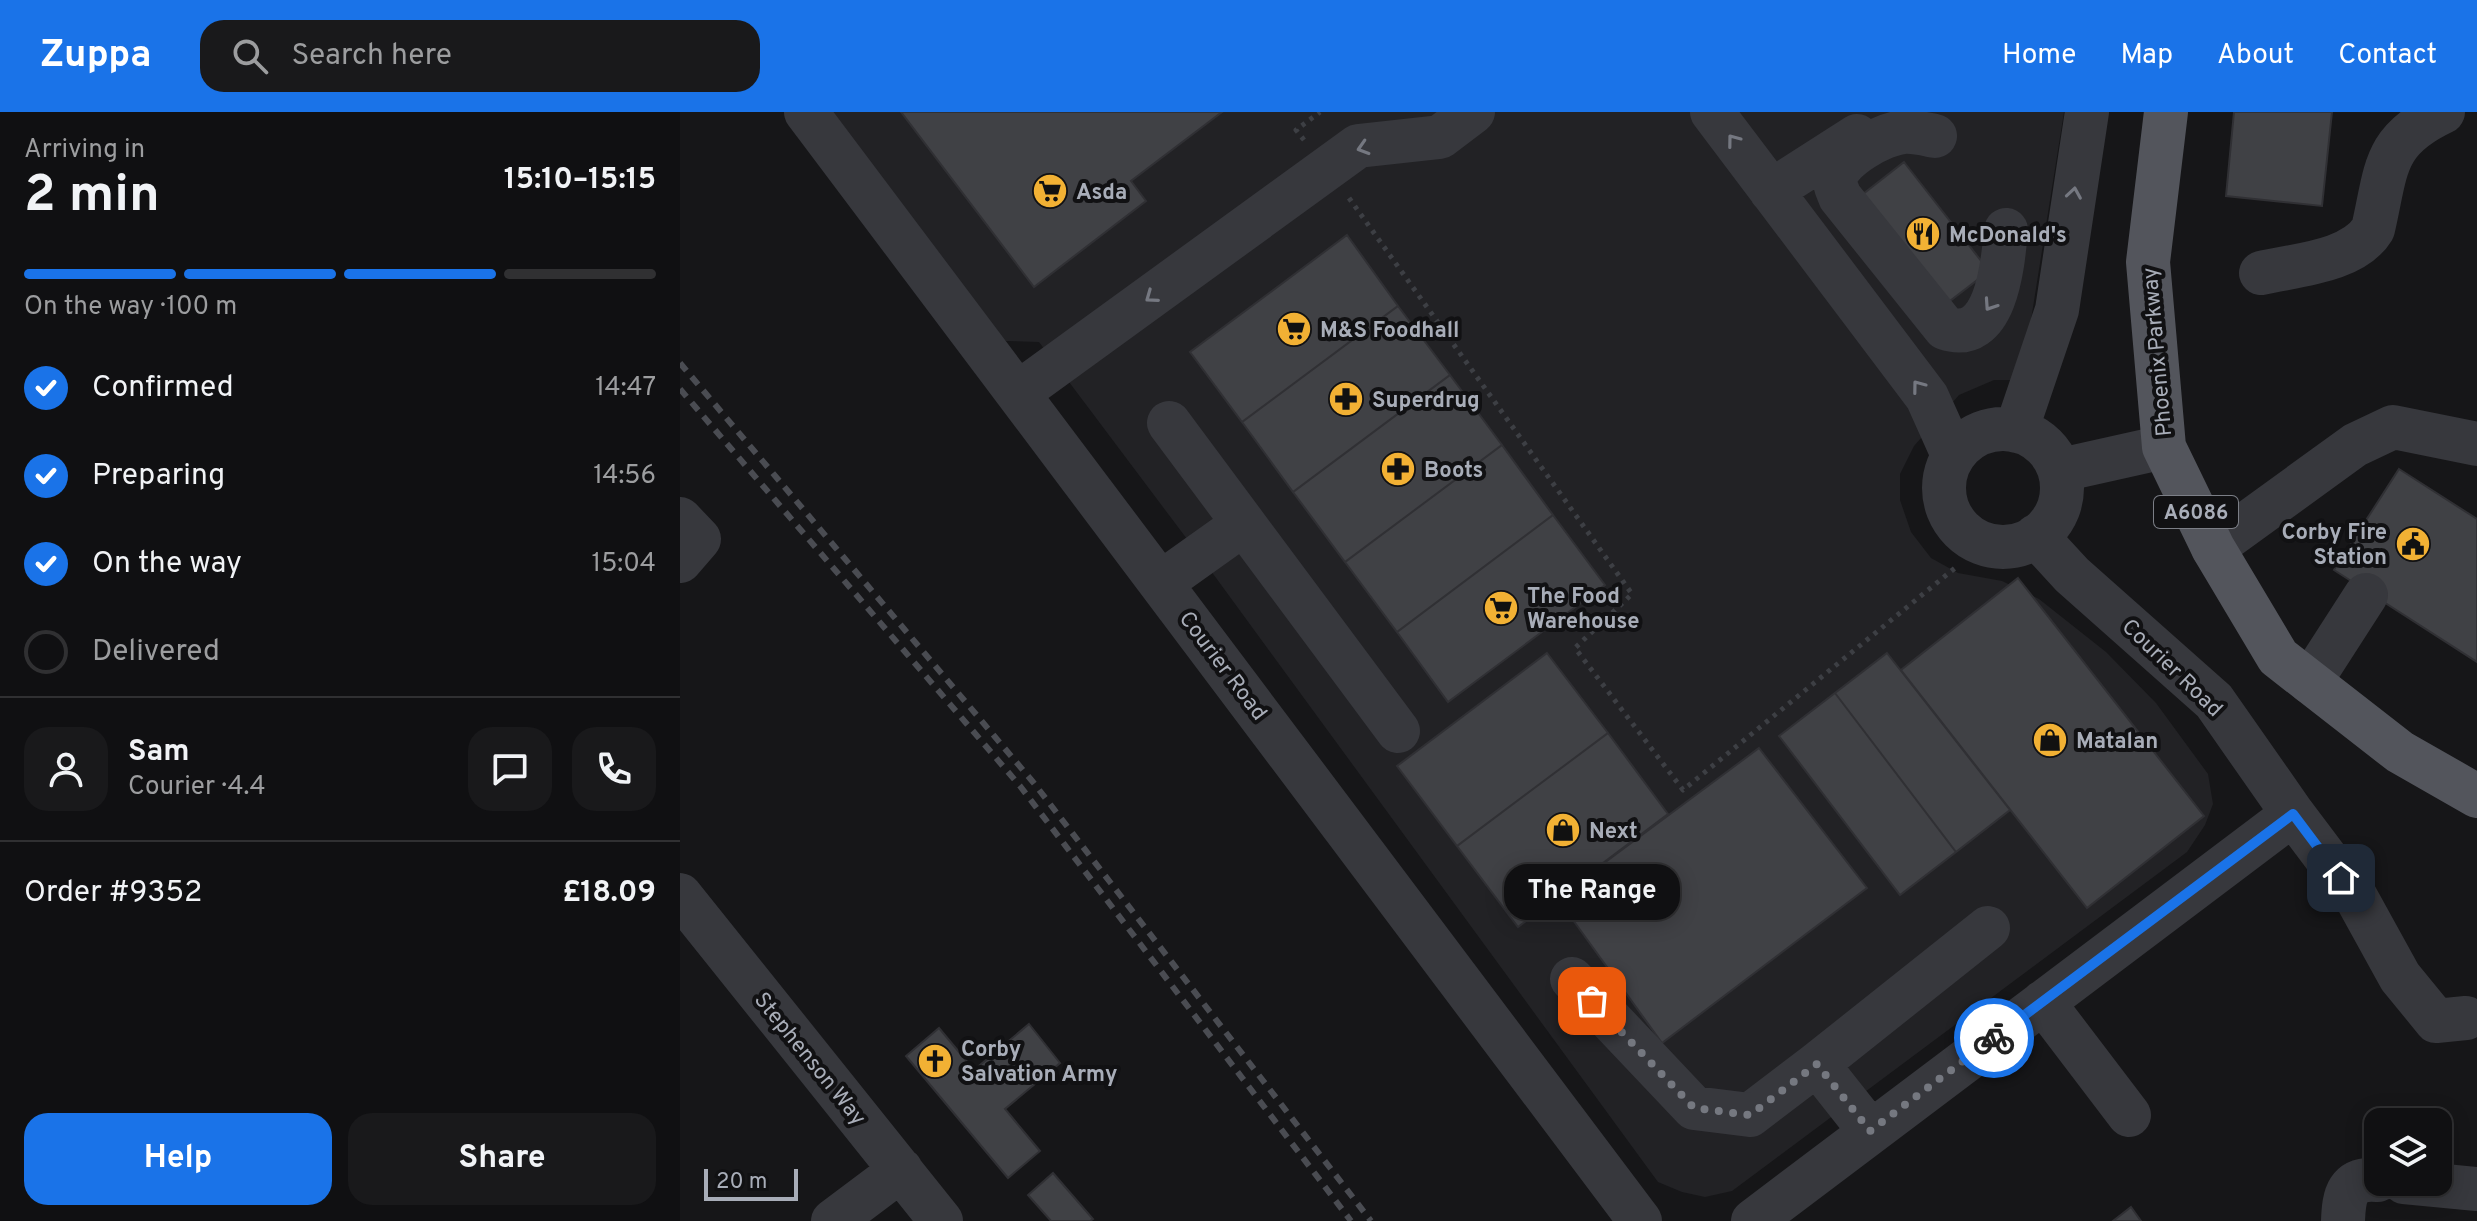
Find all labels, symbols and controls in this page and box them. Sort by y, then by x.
search box [200,20,760,92]
text: Zuppa [40,32,152,81]
icon: search [228,34,272,78]
text: Search here [292,38,452,75]
text: Home [2002,38,2076,74]
text: Map [2120,38,2173,74]
text: About [2217,38,2294,74]
text: Contact [2338,38,2437,74]
text: Arriving in [24,134,145,167]
one-way arrow [1728,134,1742,149]
one-way arrow [1357,139,1370,155]
text: 15:10–15:15 [504,162,656,199]
text: 2 min [24,164,160,230]
supermarket icon: Asda [1031,172,1069,210]
place label: Asda [1076,180,1127,207]
one-way arrow [2065,186,2082,200]
restaurant icon: McDonald's [1904,215,1942,253]
place label: McDonald's [1949,223,2067,250]
street label: Phoenix Parkway [2138,266,2179,437]
one-way arrow [1145,287,1160,301]
text: On the way · 100 m [24,291,237,324]
one-way arrow [1985,296,2000,310]
supermarket icon: M&S Foodhall [1275,310,1313,348]
place label: M&S Foodhall [1320,318,1459,345]
icon: check [24,366,68,410]
text: Confirmed [92,370,234,407]
text: 14:47 [595,372,656,405]
pharmacy icon: Superdrug [1327,380,1365,418]
one-way arrow [1913,380,1928,394]
place label: Superdrug [1372,388,1480,415]
pharmacy icon: Boots [1379,450,1417,488]
icon: check [24,454,68,498]
text: Preparing [92,458,225,495]
place label: Boots [1424,458,1483,485]
text: 14:56 [593,460,656,493]
road number: A6086 [2154,496,2238,528]
place label: Corby Fire Station [2282,520,2387,572]
public building icon: Corby Fire Station [2394,525,2432,563]
icon: check [24,542,68,586]
text: On the way [92,546,242,583]
text: 15:04 [591,548,656,581]
place label: The Food Warehouse [1527,584,1639,636]
supermarket icon: The Food Warehouse [1482,589,1520,627]
street label: Courier Road [1172,606,1272,727]
street label: Courier Road [2115,614,2227,724]
text: Delivered [92,634,220,671]
shop icon: Matalan [2031,721,2069,759]
button: person [24,727,108,811]
button: chat [468,727,552,811]
button: phone [572,727,656,811]
place label: Matalan [2076,729,2158,756]
text: Sam [128,734,190,771]
text: Courier · 4.4 [128,771,266,804]
shop icon: Next [1544,811,1582,849]
place label: Next [1589,819,1638,846]
pin [2307,844,2375,912]
icon: home [2319,856,2363,900]
callout: The Range [1504,865,1680,921]
text: Order #9352 [24,875,202,912]
text: £18.09 [562,875,656,912]
text: The Range [1528,875,1656,908]
pin [1558,967,1626,1035]
icon: bag [1570,979,1614,1023]
street label: Stephenson Way [747,988,871,1131]
courier [1954,998,2034,1078]
icon: bike [1972,1016,2016,1060]
place label: Corby Salvation Army [961,1037,1117,1089]
church icon: Corby Salvation Army [916,1042,954,1080]
map controls [2364,1108,2452,1196]
button: layers [2364,1108,2452,1196]
button: Help [24,1113,332,1205]
button: Share [348,1113,656,1205]
scale bar [704,1165,798,1201]
text: 20 m [716,1169,767,1196]

